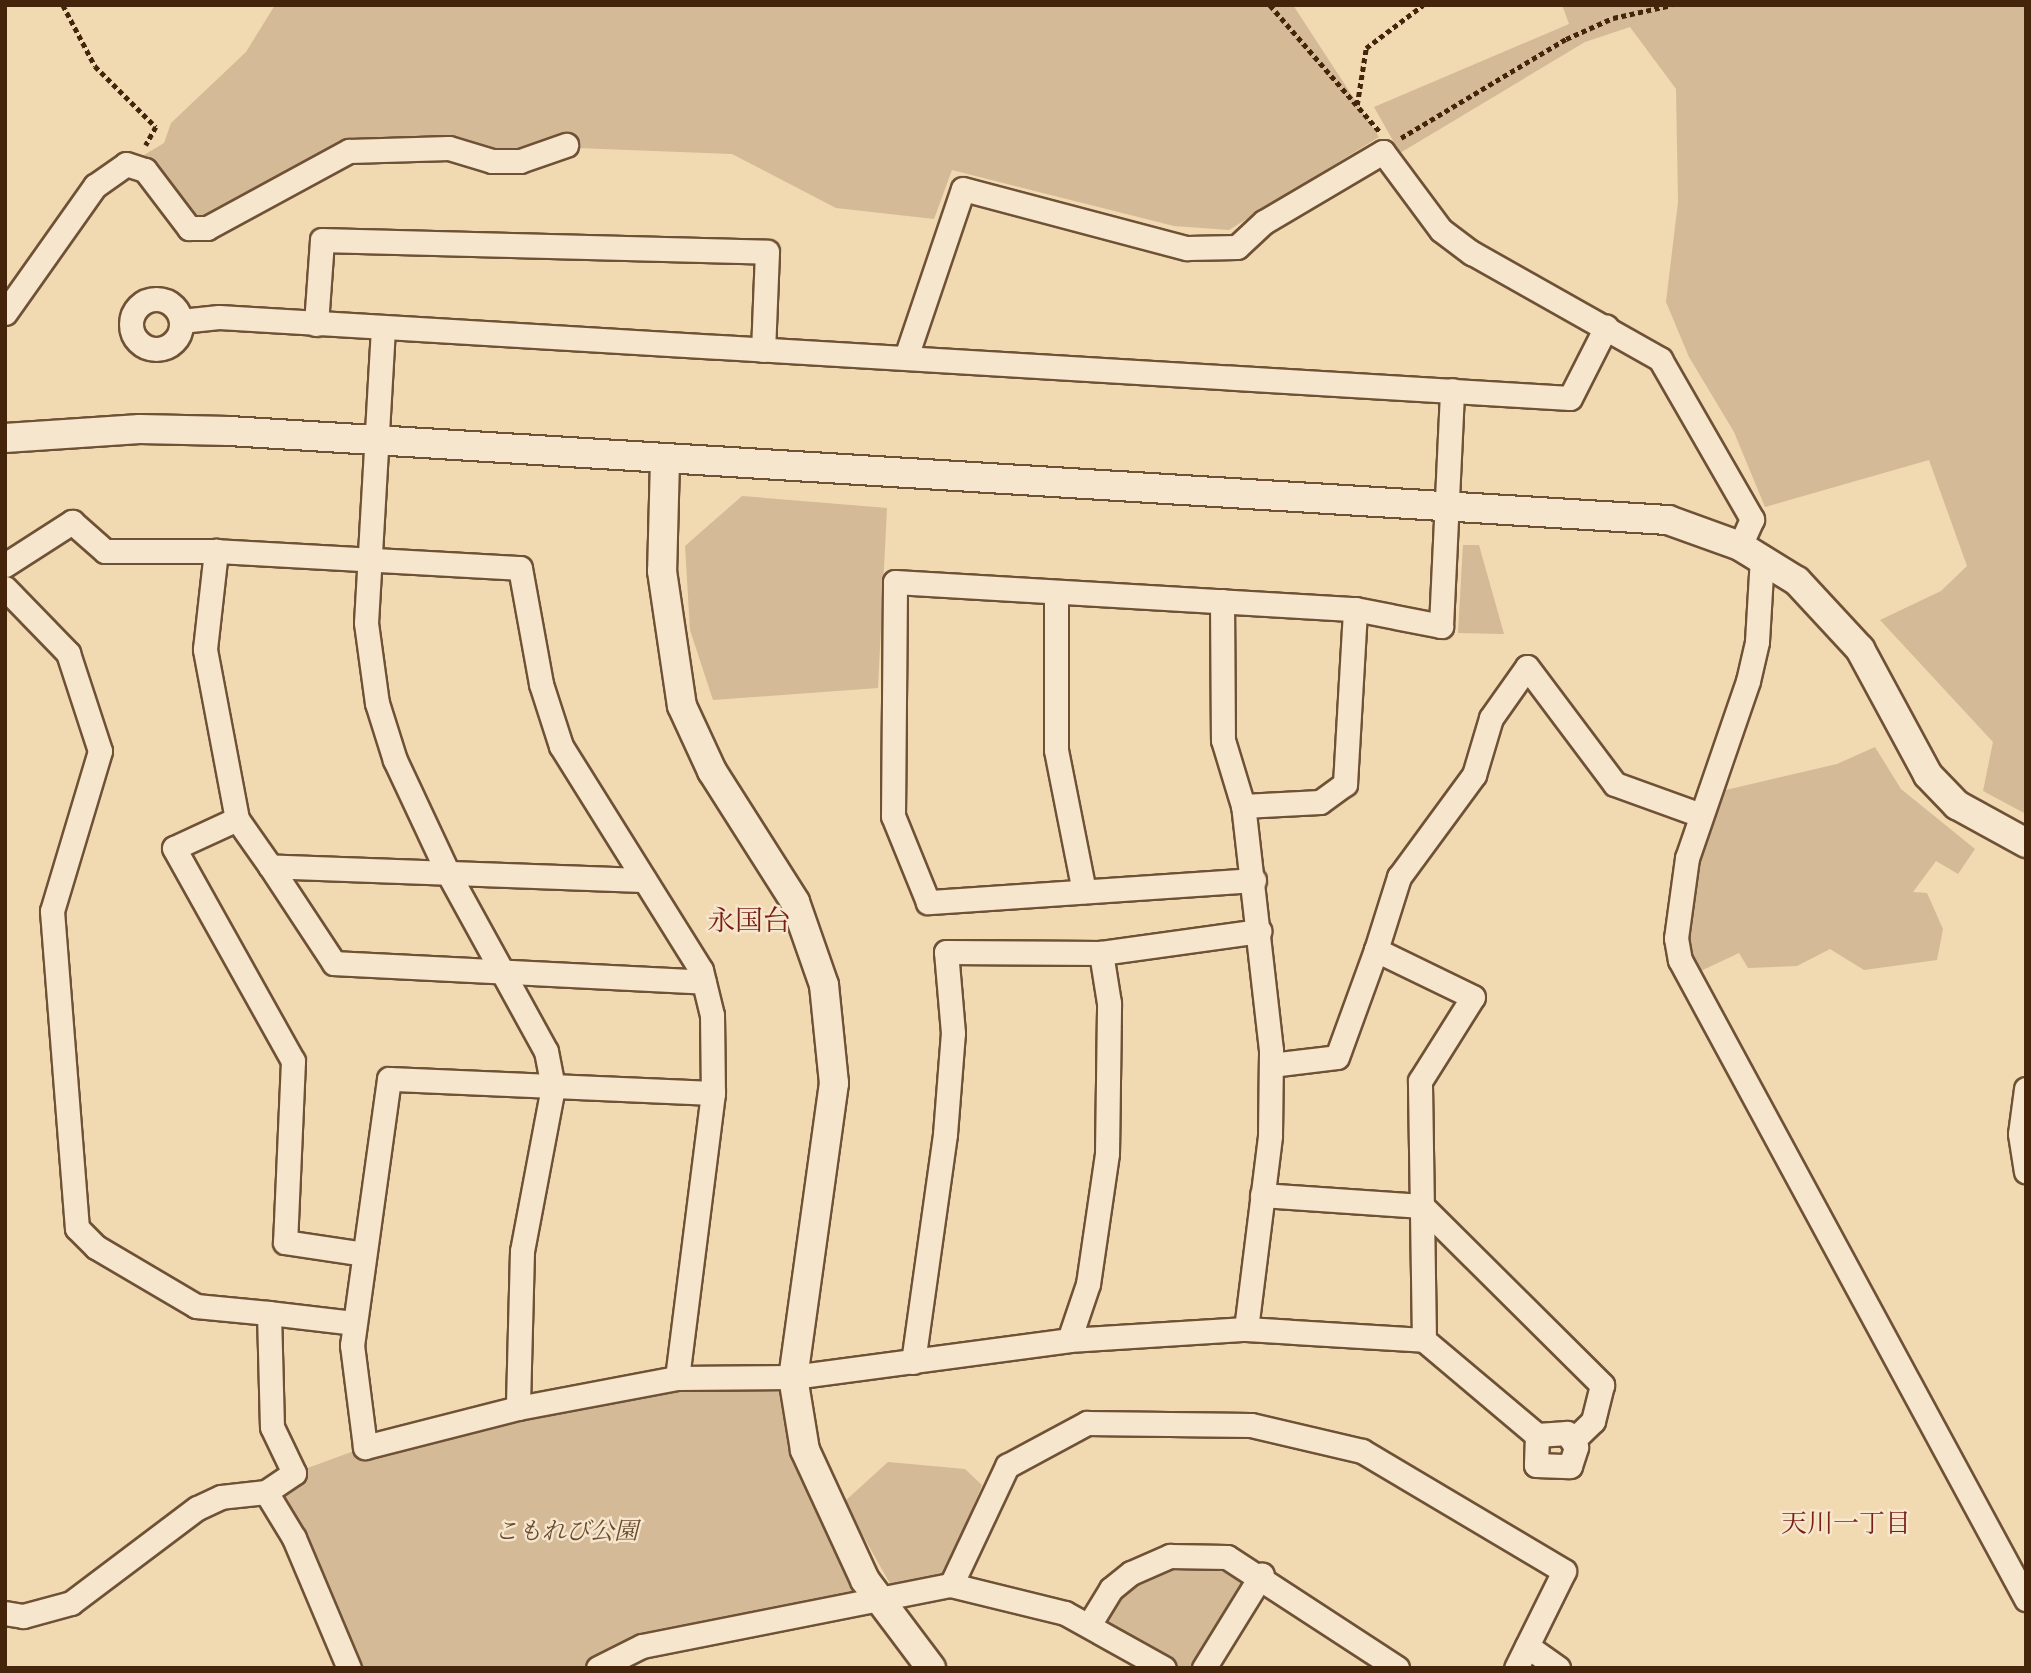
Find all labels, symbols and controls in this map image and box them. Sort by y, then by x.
district label: 永国台 [707,906,791,940]
district label: 天川一丁目 [1781,1510,1911,1542]
park label: こもれび公園 [494,1520,638,1548]

